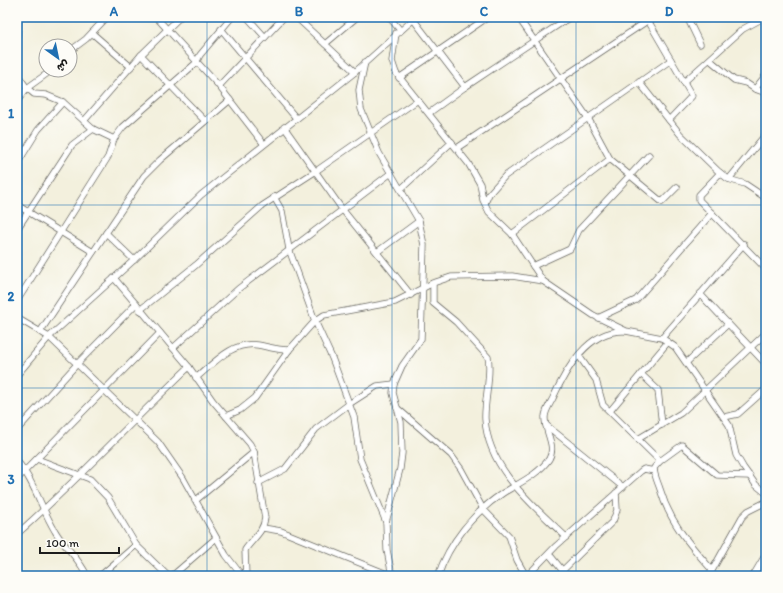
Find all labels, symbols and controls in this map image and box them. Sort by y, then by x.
text: A [109,4,119,19]
text: B [295,4,304,19]
text: C [480,4,489,19]
text: D [665,4,674,19]
north arrow [38,38,78,78]
text: ش [55,57,72,75]
text: 1 [8,106,14,121]
text: 2 [8,289,15,304]
text: 3 [7,472,15,487]
scale bar [40,529,119,555]
text: 100 m [46,536,79,550]

